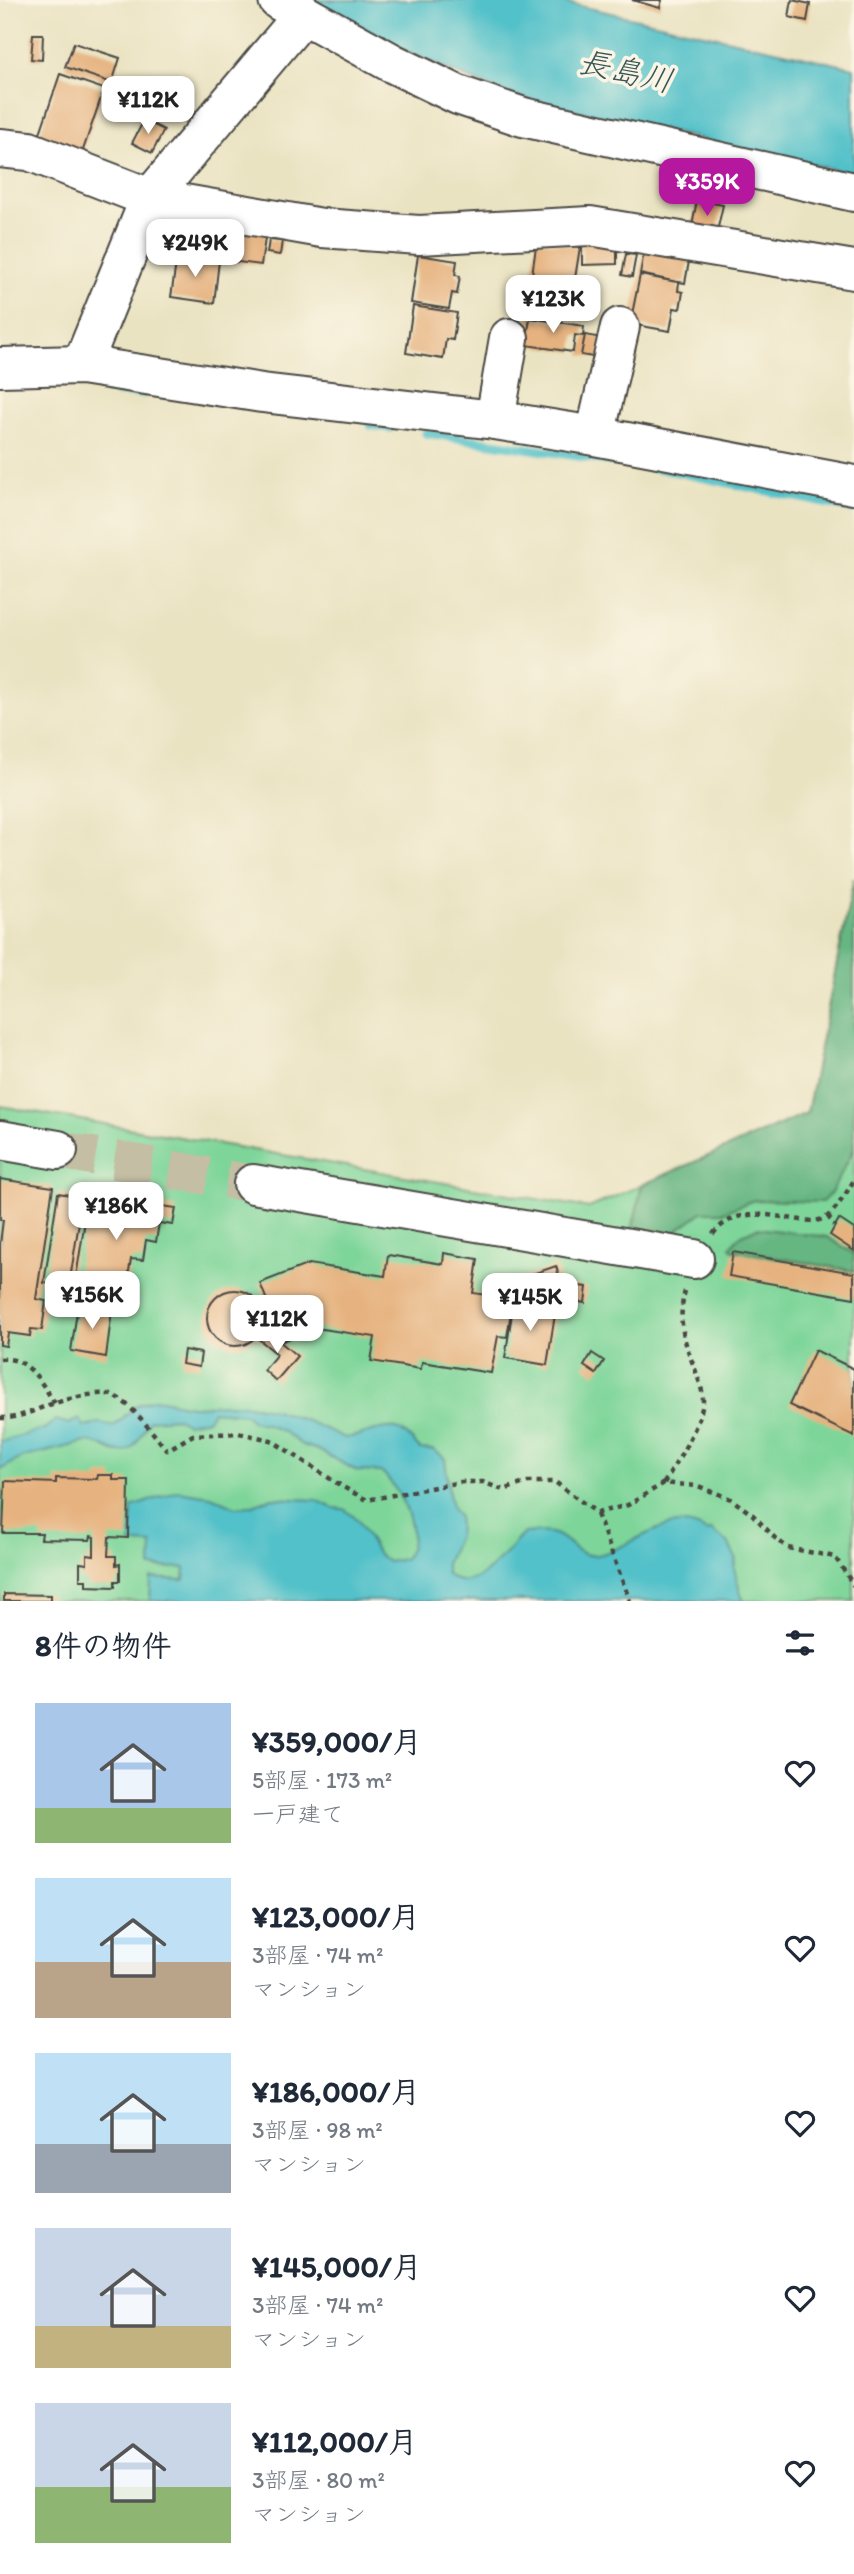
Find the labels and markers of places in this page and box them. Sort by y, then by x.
pin: ¥112K [99,76,197,136]
pin: ¥359K [658,158,756,218]
pin: ¥249K [146,219,244,279]
pin: ¥123K [504,276,602,335]
pin: ¥186K [67,1182,165,1242]
pin: ¥156K [43,1272,141,1331]
pin: ¥145K [481,1274,579,1333]
pin: ¥112K [228,1296,326,1355]

